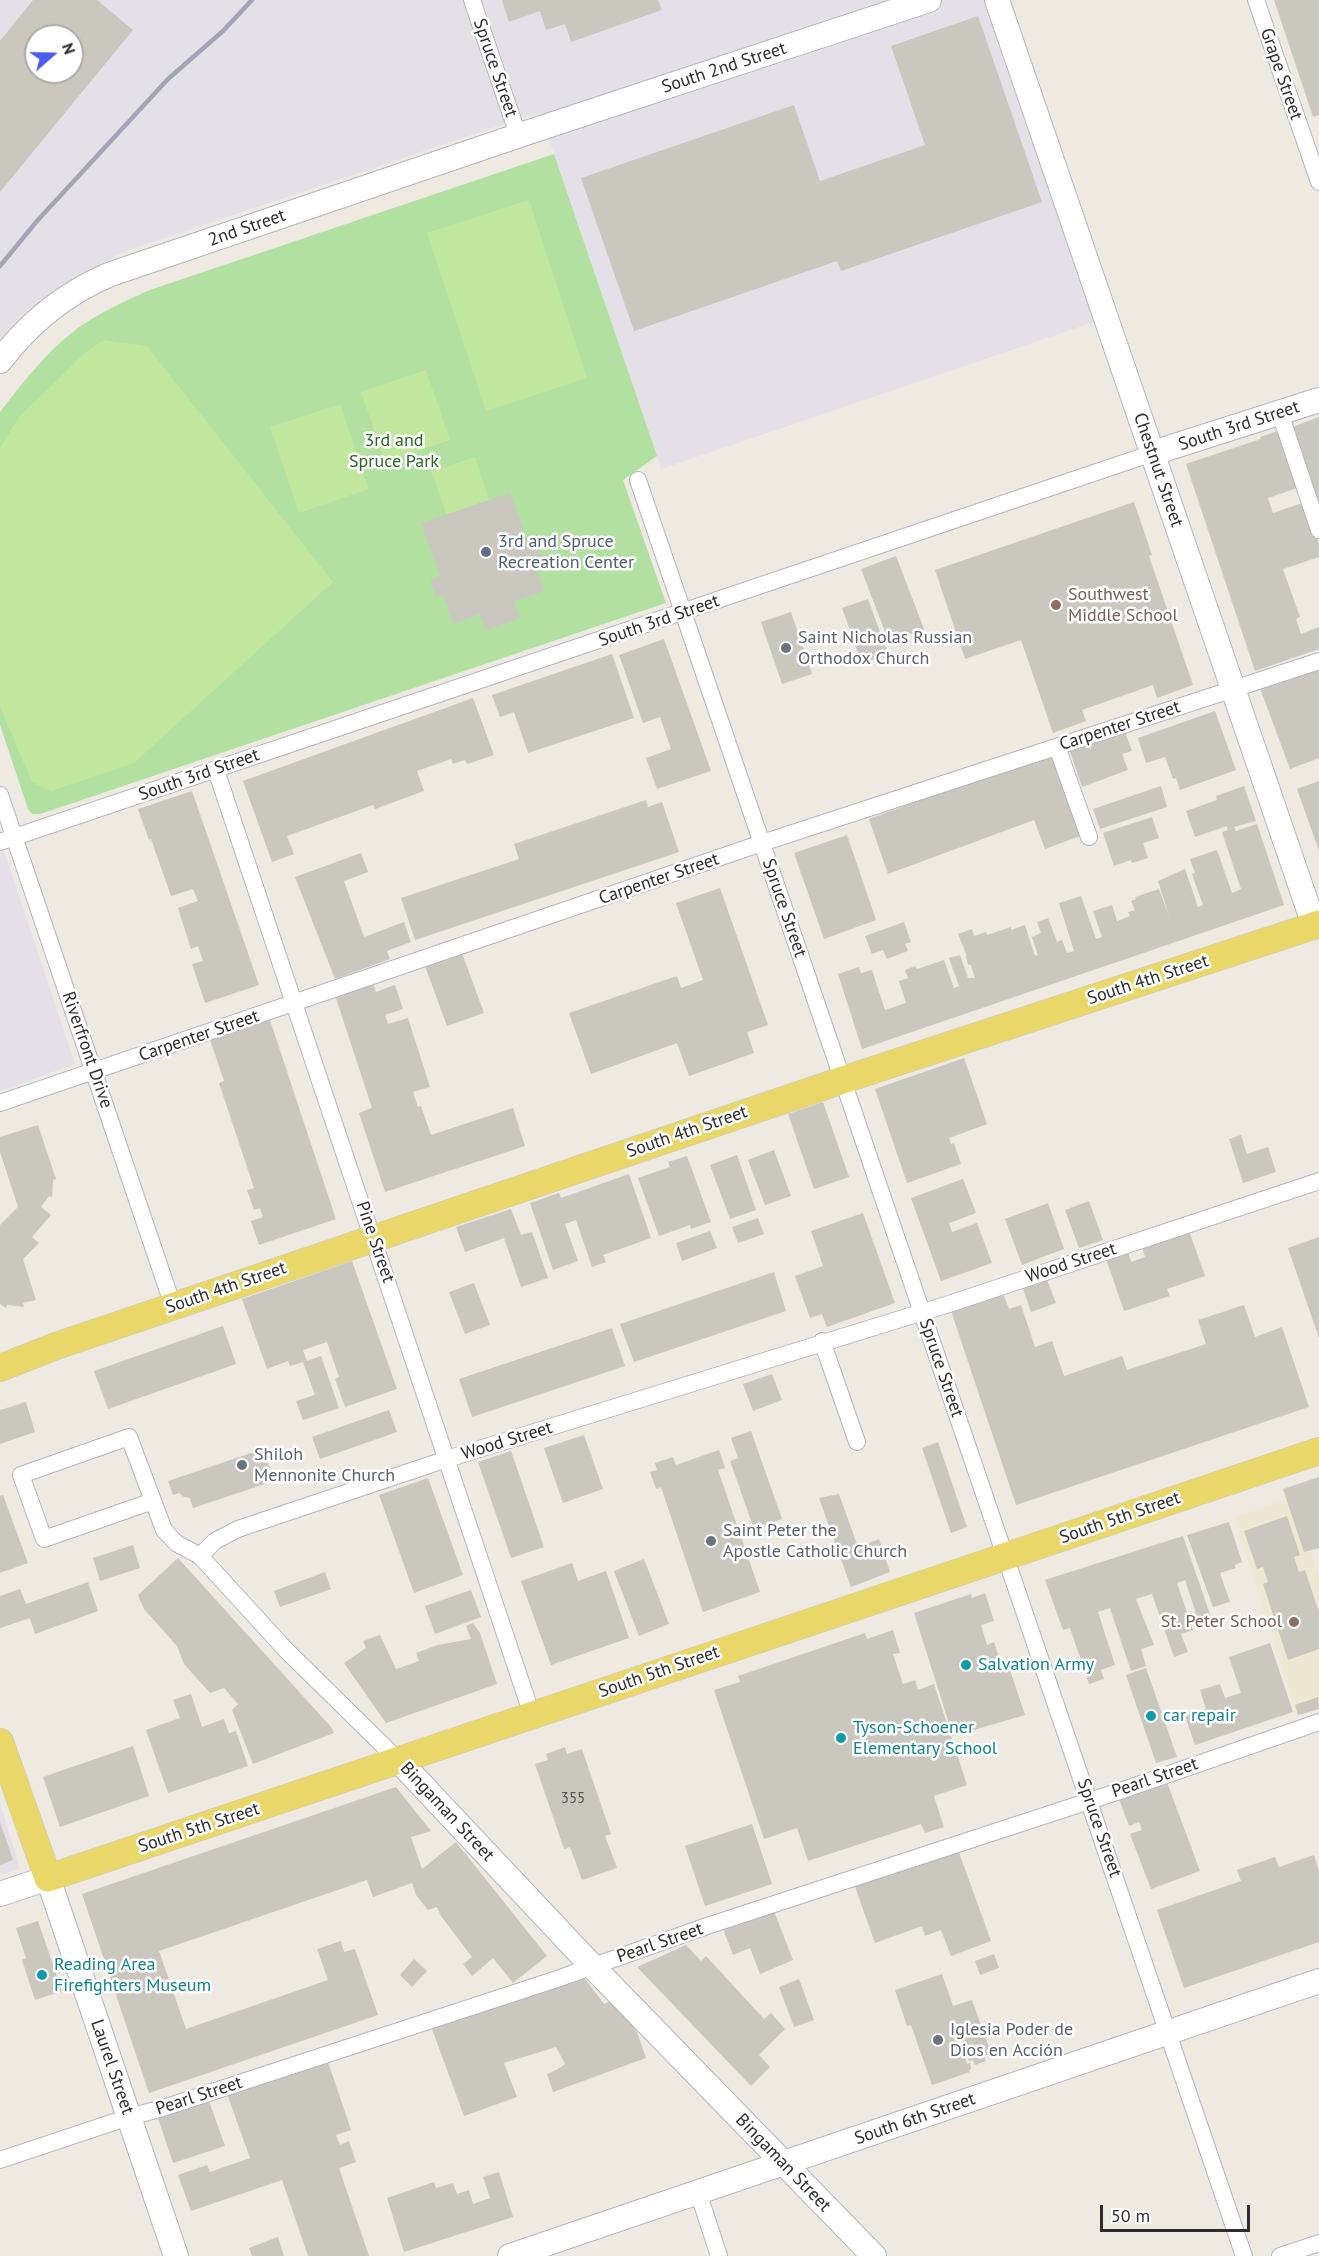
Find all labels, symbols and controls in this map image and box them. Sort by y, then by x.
street label: Spruce Street [468,16,522,120]
north arrow [24,24,84,84]
street label: Grape Street [1255,25,1307,123]
street label: South 2nd Street [659,38,789,98]
text: N [58,40,80,57]
street label: 2nd Street [206,205,288,251]
street label: South 3rd Street [1176,396,1302,456]
street label: Chestnut Street [1128,410,1188,530]
park label: 3rd and Spruce Park [349,430,439,472]
place label: 3rd and Spruce Recreation Center [498,531,634,574]
marker: 3rd and Spruce Recreation Center [479,545,493,559]
place label: Southwest Middle School [1068,584,1178,626]
street label: South 3rd Street [596,590,722,652]
marker: Southwest Middle School [1049,598,1063,612]
place label: Saint Nicholas Russian Orthodox Church [798,627,972,670]
marker: Saint Nicholas Russian Orthodox Church [779,641,793,655]
street label: Carpenter Street [1057,696,1183,756]
street label: South 3rd Street [136,744,262,806]
street label: Carpenter Street [596,848,722,910]
street label: Spruce Street [757,856,811,960]
street label: South 4th Street [1085,950,1211,1010]
street label: Riverfront Drive [57,989,117,1111]
street label: Carpenter Street [136,1005,262,1067]
street label: South 4th Street [624,1101,750,1163]
street label: Pine Street [351,1198,399,1286]
street label: Wood Street [1023,1238,1119,1288]
street label: South 4th Street [163,1257,289,1319]
street label: Spruce Street [914,1316,968,1420]
street label: Wood Street [459,1417,555,1465]
place label: Shiloh Mennonite Church [254,1444,395,1486]
marker: Shiloh Mennonite Church [235,1458,249,1472]
street label: South 5th Street [1057,1487,1183,1549]
place label: Saint Peter the Apostle Catholic Church [723,1520,907,1562]
marker: Saint Peter the Apostle Catholic Church [704,1534,718,1548]
place label: St. Peter School [1161,1611,1282,1633]
marker: St. Peter School [1287,1615,1301,1629]
street label: South 5th Street [596,1641,722,1703]
place label: Salvation Army [978,1654,1094,1676]
marker: Salvation Army [959,1658,973,1672]
place label: car repair [1163,1705,1236,1727]
marker: car repair [1144,1709,1158,1723]
place label: Tyson-Schoener Elementary School [853,1717,997,1760]
marker: Tyson-Schoener Elementary School [834,1731,848,1745]
street label: Pearl Street [1109,1753,1201,1803]
street label: Bingaman Street [395,1758,499,1866]
street label: Spruce Street [1072,1776,1126,1880]
house number: 355 [561,1790,585,1808]
street label: South 5th Street [136,1798,262,1858]
street label: Pearl Street [614,1918,706,1968]
place label: Reading Area Firefighters Museum [54,1954,211,1996]
marker: Reading Area Firefighters Museum [35,1968,49,1982]
street label: Laurel Street [86,2017,138,2117]
place label: Iglesia Poder de Dios en Acción [950,2019,1073,2062]
marker: Iglesia Poder de Dios en Acción [931,2033,945,2047]
street label: Pearl Street [153,2072,245,2120]
street label: South 6th Street [852,2088,978,2150]
street label: Bingaman Street [731,2109,835,2217]
scale bar [1103,2193,1253,2231]
text: 50 m [1111,2204,1150,2227]

